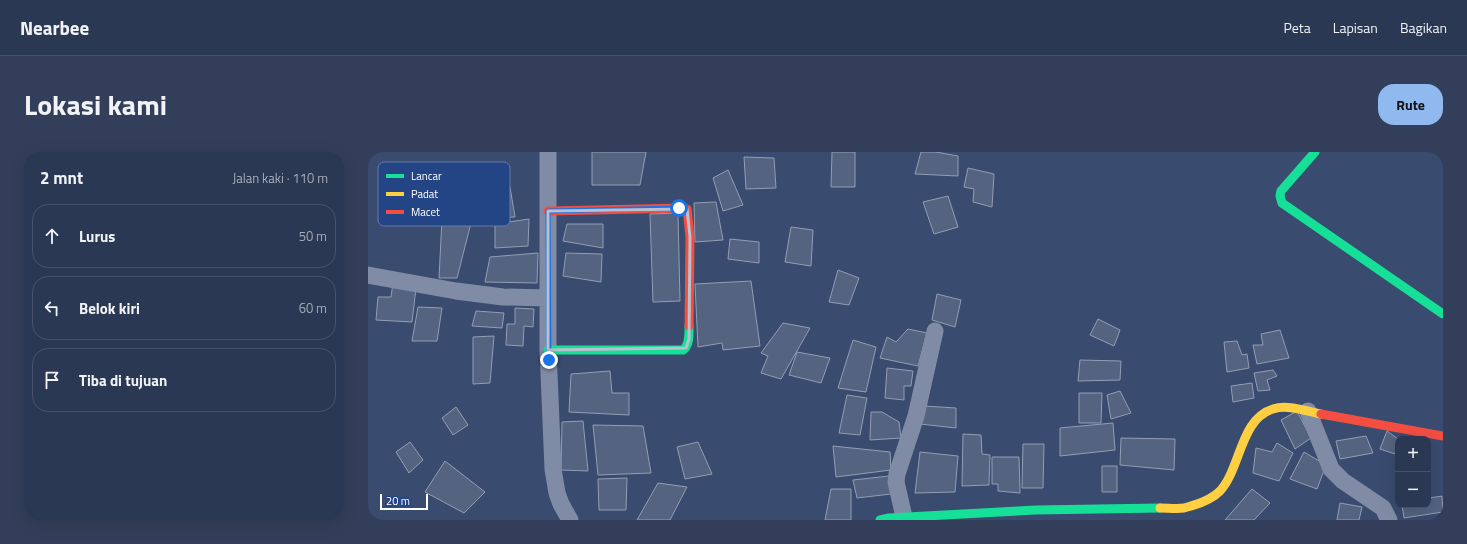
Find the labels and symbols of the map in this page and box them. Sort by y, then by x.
legend [378,162,510,226]
text: Lancar [411,168,442,184]
text: Padat [411,186,438,202]
route start [670,199,688,217]
text: Macet [411,204,440,220]
route end [540,351,558,369]
scale bar [380,492,428,511]

